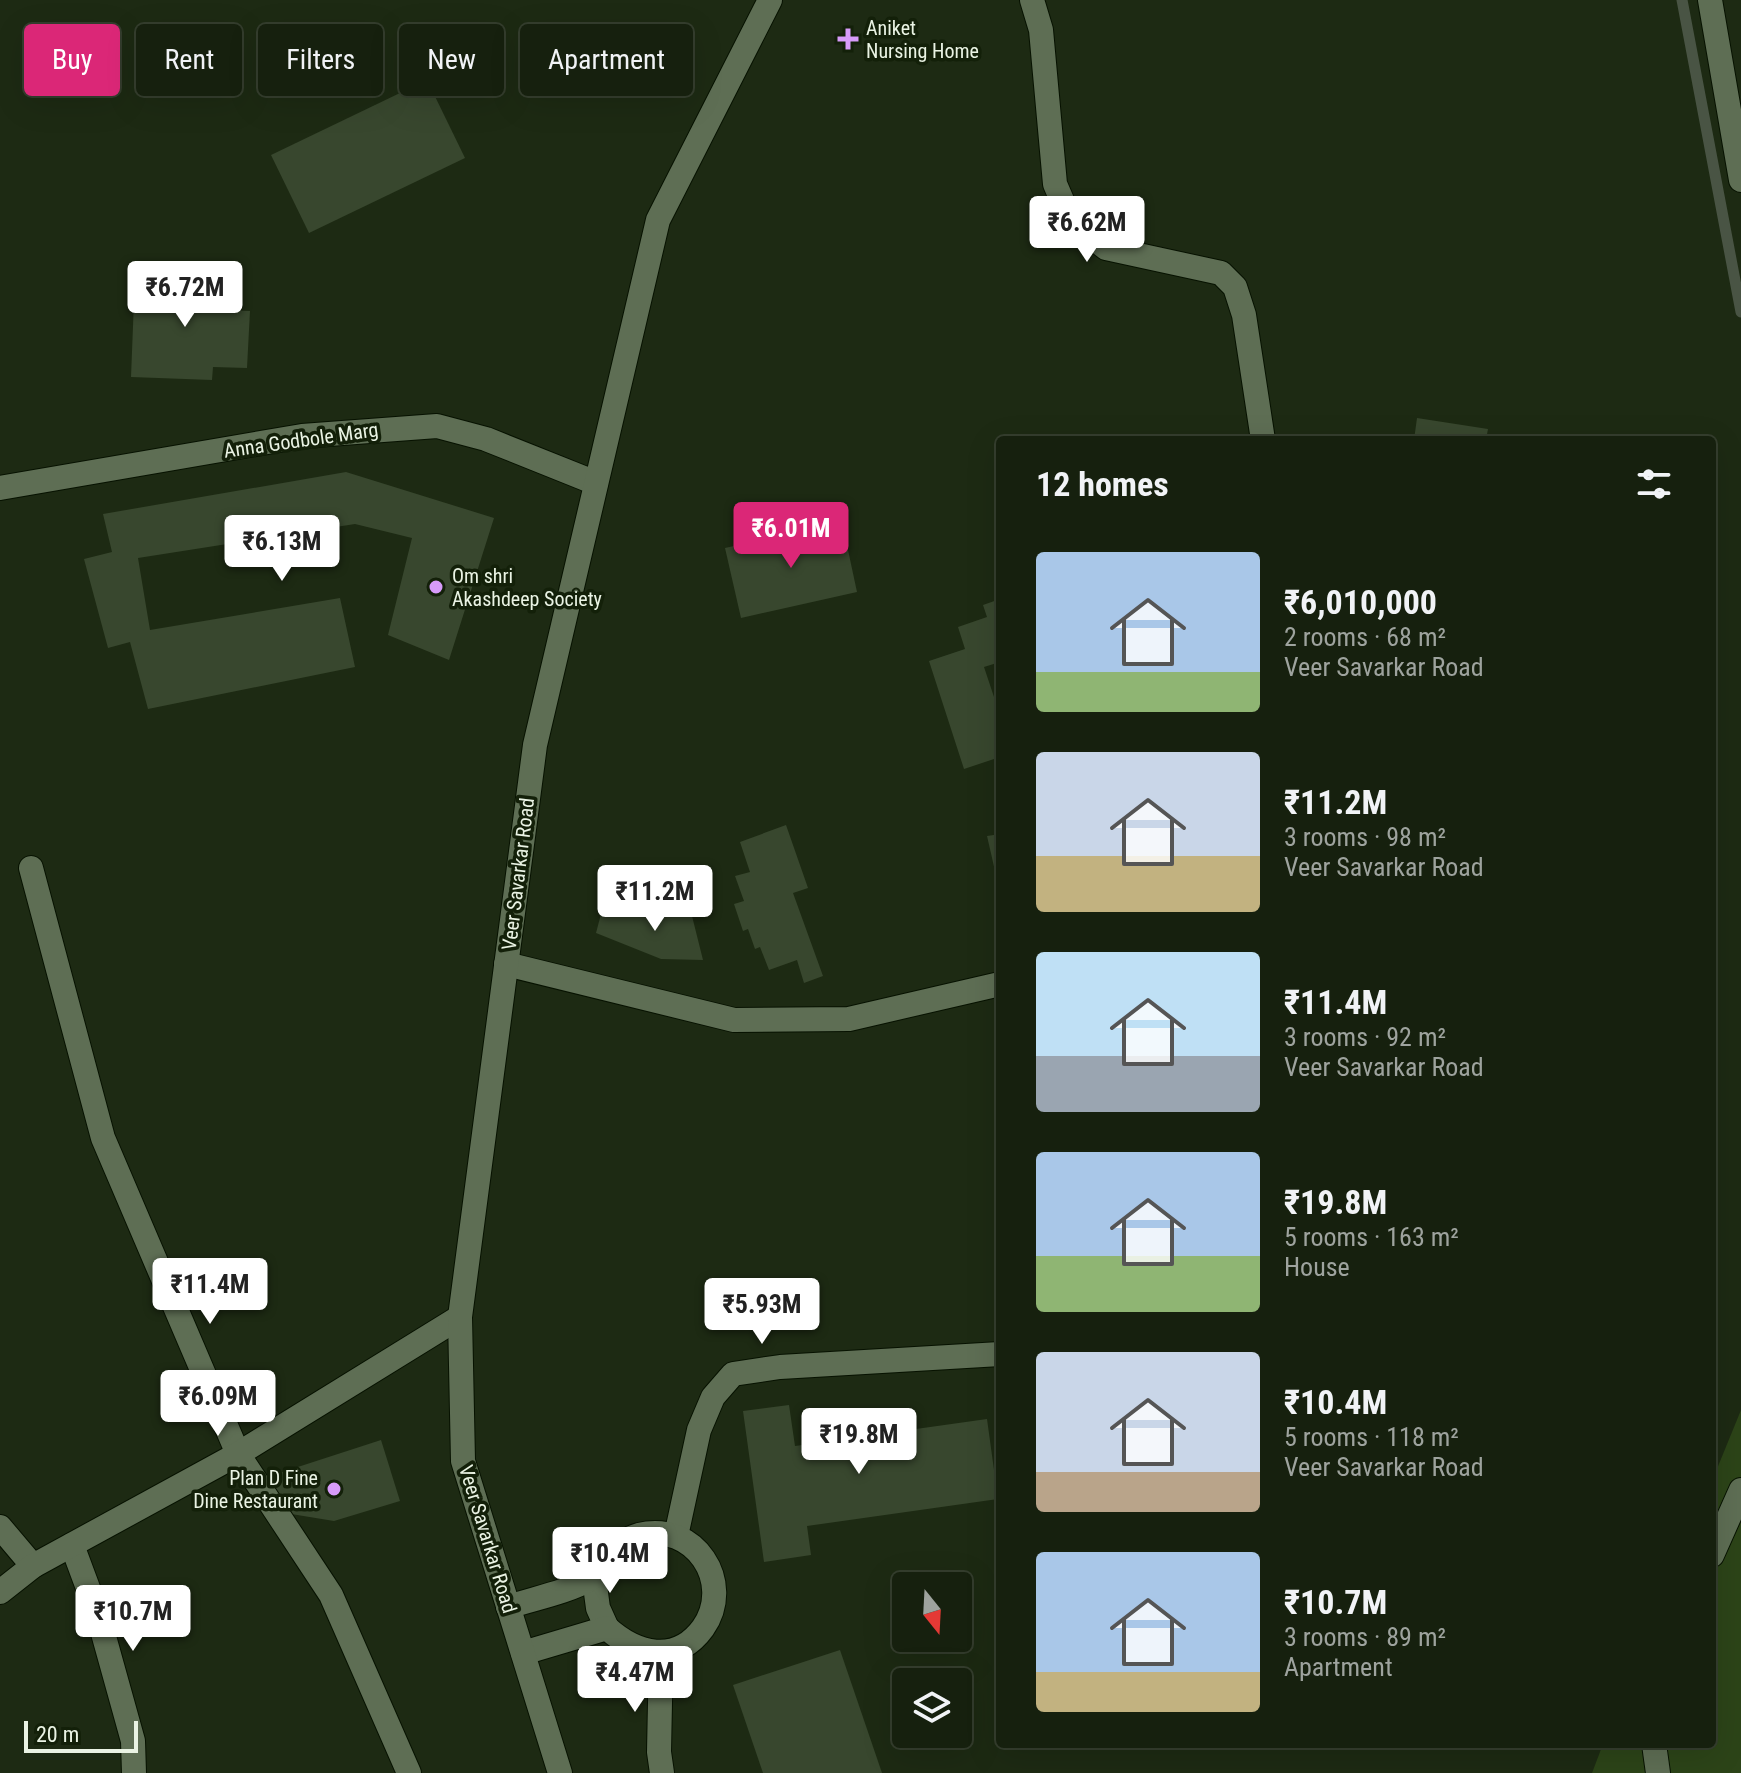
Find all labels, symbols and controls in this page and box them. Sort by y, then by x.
place label: Aniket Nursing Home [866,16,979,63]
chip: Buy [24,24,120,96]
chip: Rent [136,24,242,96]
chip: Filters [258,24,383,96]
chip: New [399,24,504,96]
chip: Apartment [520,24,693,96]
marker: Aniket Nursing Home [837,28,859,50]
pin: ₹6.62M [1022,196,1152,264]
text: ₹6.62M [1048,207,1127,237]
pin: ₹6.72M [120,261,250,329]
text: ₹6.72M [146,272,225,302]
street label: Anna Godbole Marg [222,417,380,463]
icon: filters [1632,462,1676,506]
text: 12 homes [1036,464,1169,504]
pin: ₹6.01M [726,502,856,570]
text: ₹6.01M [752,513,831,543]
pin: ₹6.13M [217,515,347,583]
text: ₹6.13M [243,526,322,556]
place label: Om shri Akashdeep Society [452,564,602,611]
marker: Om shri Akashdeep Society [427,578,445,596]
text: ₹6,010,000 [1284,582,1437,622]
icon: home [1100,584,1196,680]
text: 2 rooms · 68 m² [1284,622,1446,652]
text: Veer Savarkar Road [1284,652,1484,682]
text: ₹11.2M [1284,782,1387,822]
icon: home [1100,784,1196,880]
street label: Veer Savarkar Road [497,796,539,952]
text: 3 rooms · 98 m² [1284,822,1446,852]
text: Veer Savarkar Road [1284,852,1484,882]
pin: ₹11.2M [590,865,720,933]
text: ₹11.2M [616,876,695,906]
text: ₹11.4M [1284,982,1387,1022]
icon: home [1100,984,1196,1080]
text: 3 rooms · 92 m² [1284,1022,1446,1052]
text: Veer Savarkar Road [1284,1052,1484,1082]
text: ₹19.8M [1284,1182,1387,1222]
icon: home [1100,1184,1196,1280]
text: 5 rooms · 163 m² [1284,1222,1459,1252]
text: House [1284,1252,1350,1282]
pin: ₹11.4M [145,1258,275,1326]
text: ₹11.4M [171,1269,250,1299]
pin: ₹5.93M [697,1278,827,1346]
text: ₹5.93M [723,1289,802,1319]
pin: ₹6.09M [153,1370,283,1438]
text: ₹6.09M [179,1381,258,1411]
text: ₹10.4M [1284,1382,1387,1422]
icon: home [1100,1384,1196,1480]
pin: ₹19.8M [794,1408,924,1476]
text: ₹19.8M [820,1419,899,1449]
text: 5 rooms · 118 m² [1284,1422,1459,1452]
text: Veer Savarkar Road [1284,1452,1484,1482]
street label: Veer Savarkar Road [454,1462,522,1616]
place label: Plan D Fine Dine Restaurant [193,1466,318,1513]
marker: Plan D Fine Dine Restaurant [325,1480,343,1498]
pin: ₹10.4M [545,1527,675,1595]
text: ₹10.4M [571,1538,650,1568]
north arrow [892,1572,972,1652]
map controls [892,1572,972,1748]
text: ₹10.7M [1284,1582,1387,1622]
icon: home [1100,1584,1196,1680]
pin: ₹10.7M [68,1585,198,1653]
text: ₹10.7M [94,1596,173,1626]
text: 3 rooms · 89 m² [1284,1622,1446,1652]
pin: ₹4.47M [570,1646,700,1714]
text: Apartment [1284,1652,1393,1682]
text: ₹4.47M [596,1657,675,1687]
button: layers [892,1668,972,1748]
scale bar [24,1717,138,1753]
text: 20 m [36,1722,79,1747]

